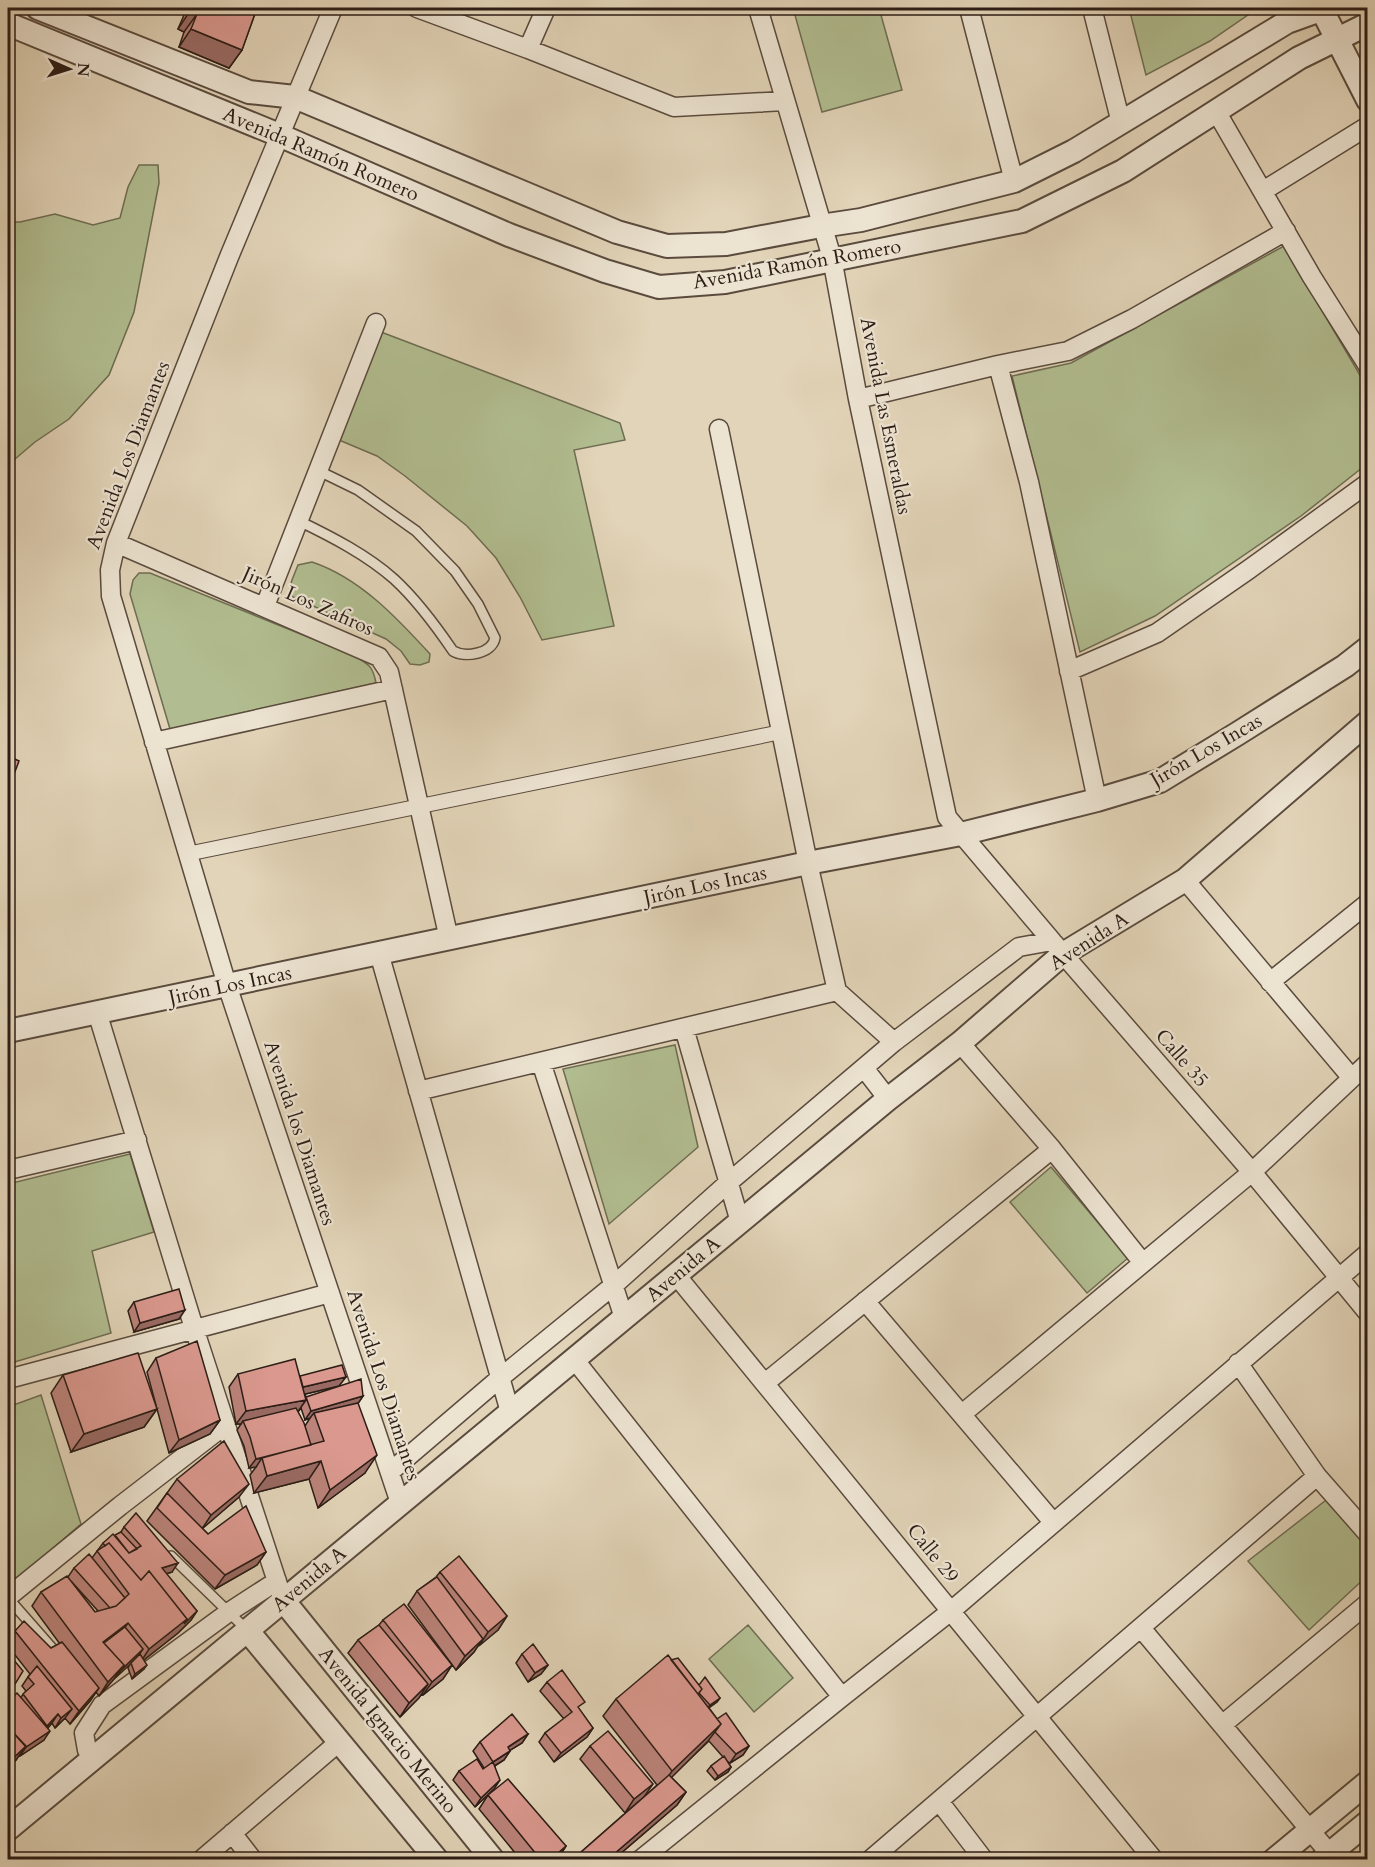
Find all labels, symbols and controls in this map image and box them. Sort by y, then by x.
north arrow [39,39,99,99]
text: N [72,62,94,77]
street label: Avenida Ramón Romero [219,100,423,208]
street label: Avenida Ramón Romero [691,232,903,296]
street label: Avenida Las Esmeraldas [854,315,918,517]
street label: Avenida Los Diamantes [80,357,176,553]
street label: Jirón Los Zafiros [235,559,378,642]
street label: Jirón Los Incas [1143,707,1267,794]
street label: Jirón Los Incas [638,859,769,912]
street label: Avenida A [1044,905,1134,977]
street label: Jirón Los Incas [163,959,294,1012]
street label: Calle 35 [1149,1023,1215,1093]
street label: Avenida los Diamantes [257,1037,343,1229]
street label: Avenida A [640,1229,726,1308]
street label: Avenida Los Diamantes [340,1286,428,1484]
street label: Calle 29 [901,1518,965,1588]
street label: Avenida A [266,1539,352,1618]
street label: Avenida Ignacio Merino [312,1641,464,1819]

